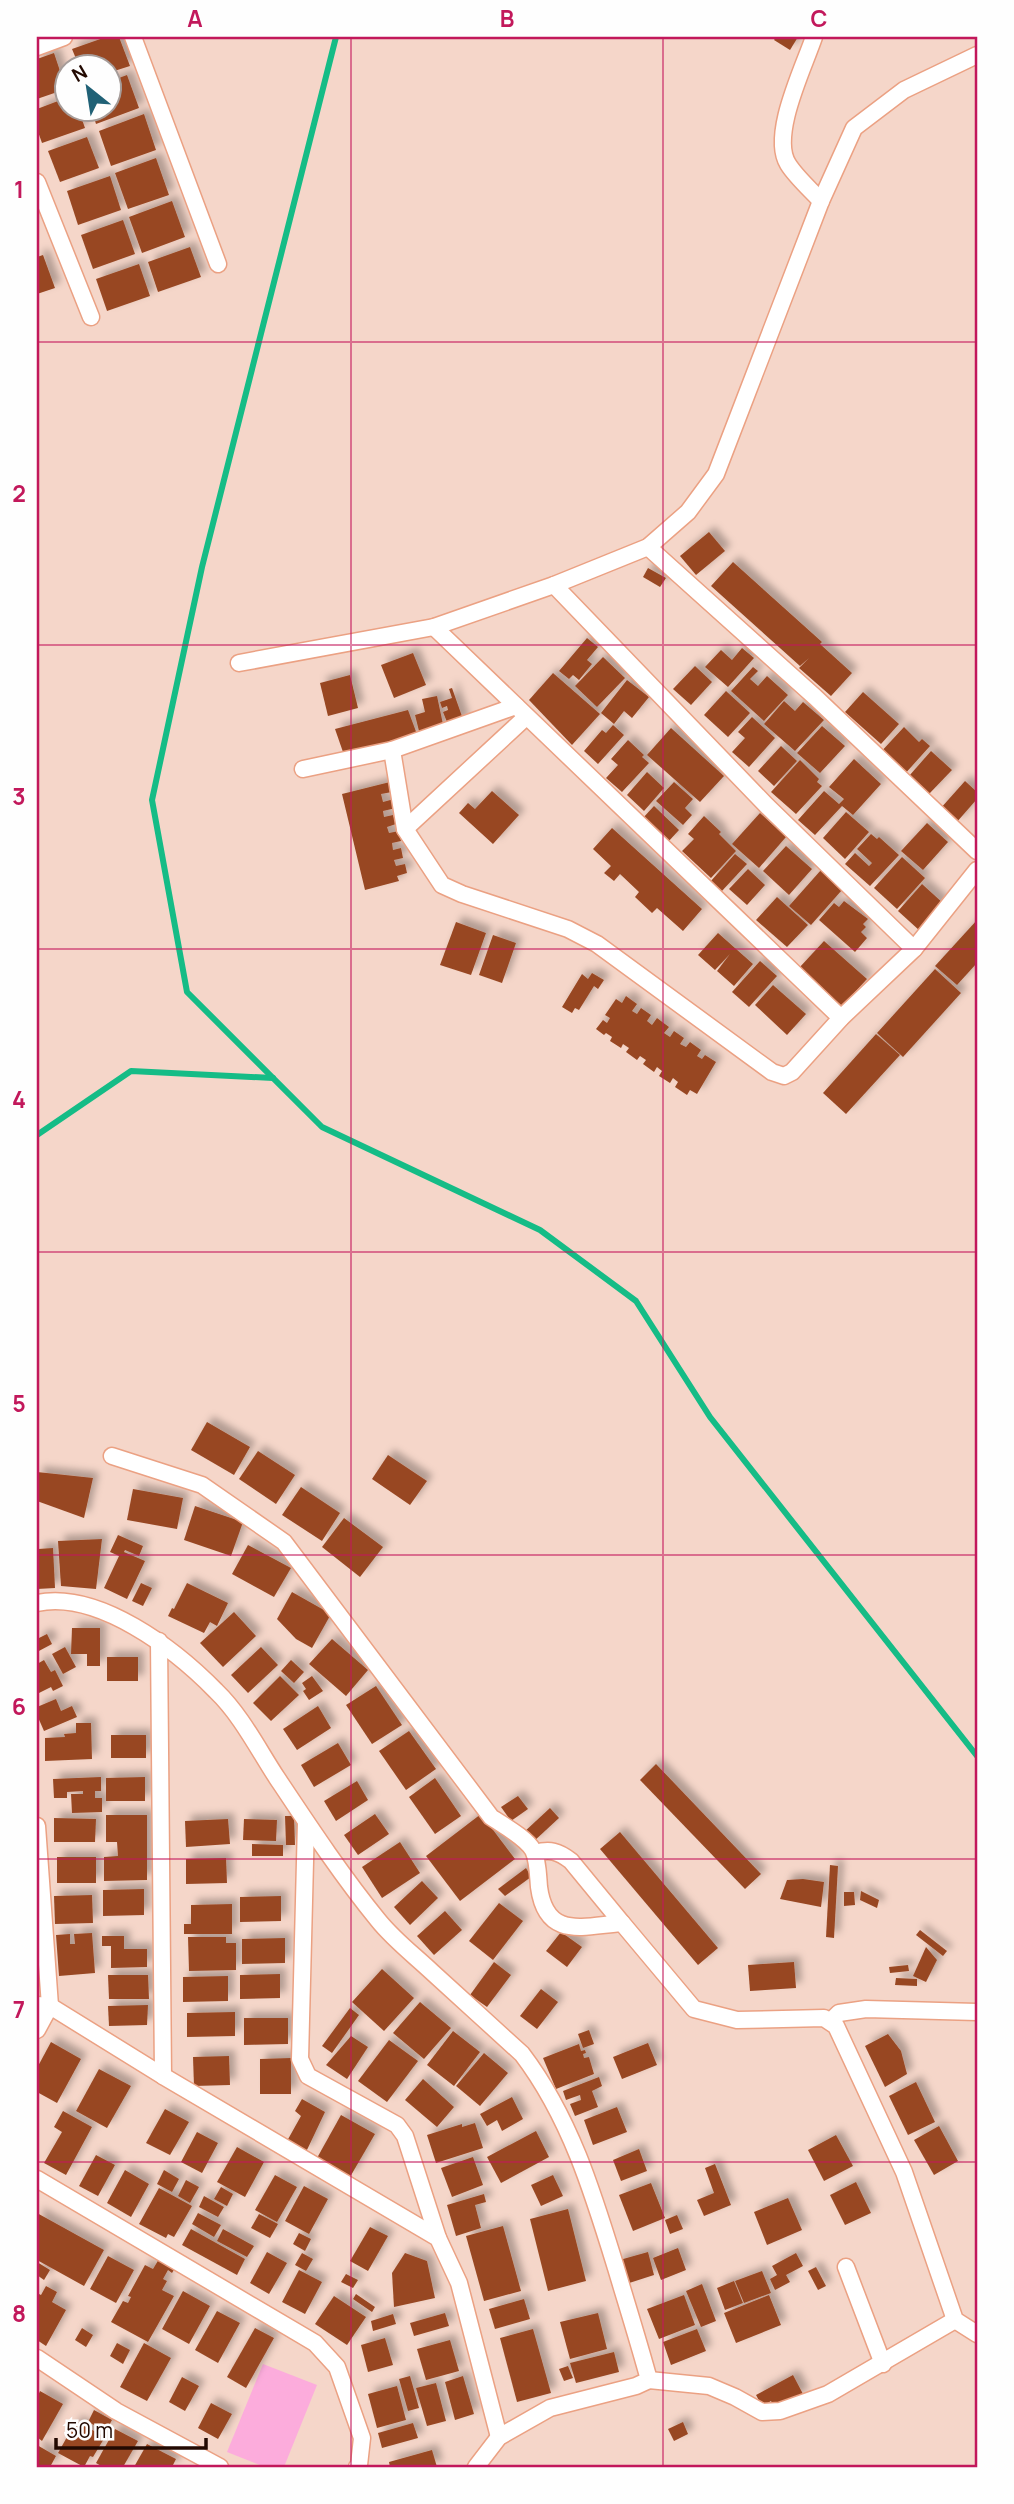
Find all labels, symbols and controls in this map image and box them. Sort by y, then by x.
text: A [187,2,203,34]
text: B [500,2,514,34]
text: C [811,2,828,34]
north arrow [52,52,122,122]
text: N [67,59,92,88]
text: 1 [14,173,24,205]
text: 2 [12,477,26,509]
text: 3 [12,780,26,812]
text: 4 [12,1083,26,1115]
text: 5 [12,1387,26,1419]
text: 6 [12,1690,26,1722]
text: 7 [13,1993,25,2025]
text: 8 [12,2297,26,2329]
scale bar [56,2406,206,2450]
text: 50 m [66,2416,113,2444]

